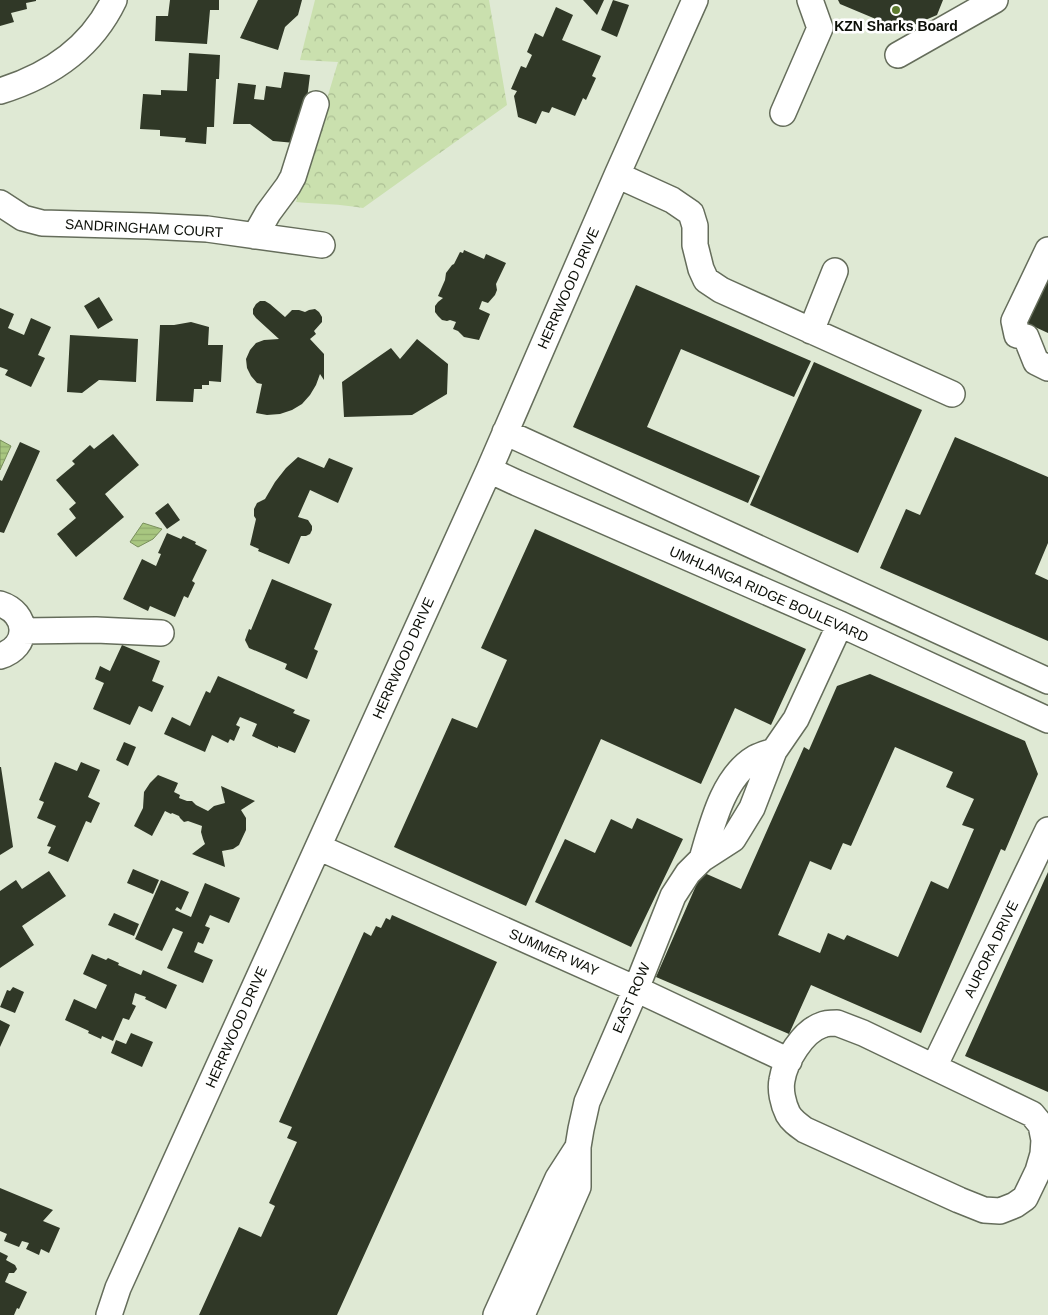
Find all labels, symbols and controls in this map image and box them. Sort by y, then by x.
marker: KZN Sharks Board [890,4,902,16]
place label: KZN Sharks Board [834,18,958,34]
street label: SANDRINGHAM COURT [64,216,224,240]
street label: HERRWOOD DRIVE [534,225,602,351]
street label: UMHLANGA RIDGE BOULEVARD [667,543,871,645]
street label: HERRWOOD DRIVE [369,595,437,721]
street label: AURORA DRIVE [961,898,1021,1000]
street label: SUMMER WAY [507,925,602,979]
street label: EAST ROW [609,960,653,1035]
street label: HERRWOOD DRIVE [202,964,270,1090]

